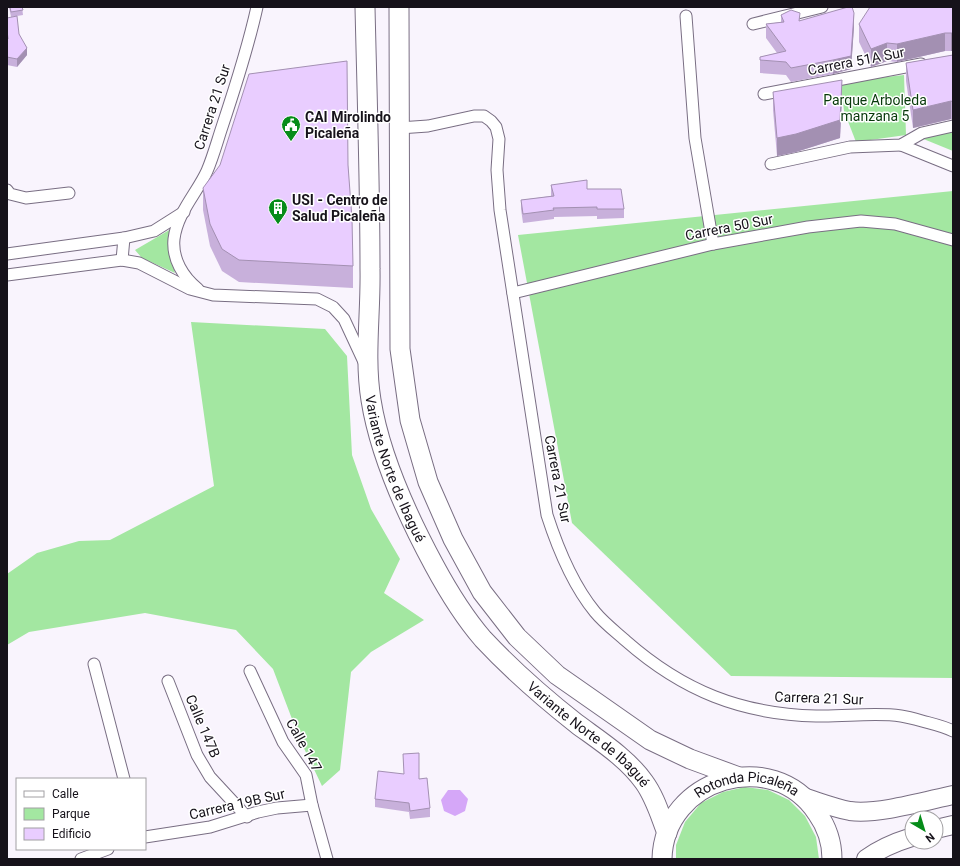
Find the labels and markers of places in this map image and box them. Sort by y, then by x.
place label: CAI Mirolindo Picaleña [305,109,391,141]
public building icon: CAI Mirolindo Picaleña [280,114,302,142]
place label: USI - Centro de Salud Picaleña [292,192,388,224]
building icon: USI - Centro de Salud Picaleña [267,197,289,225]

